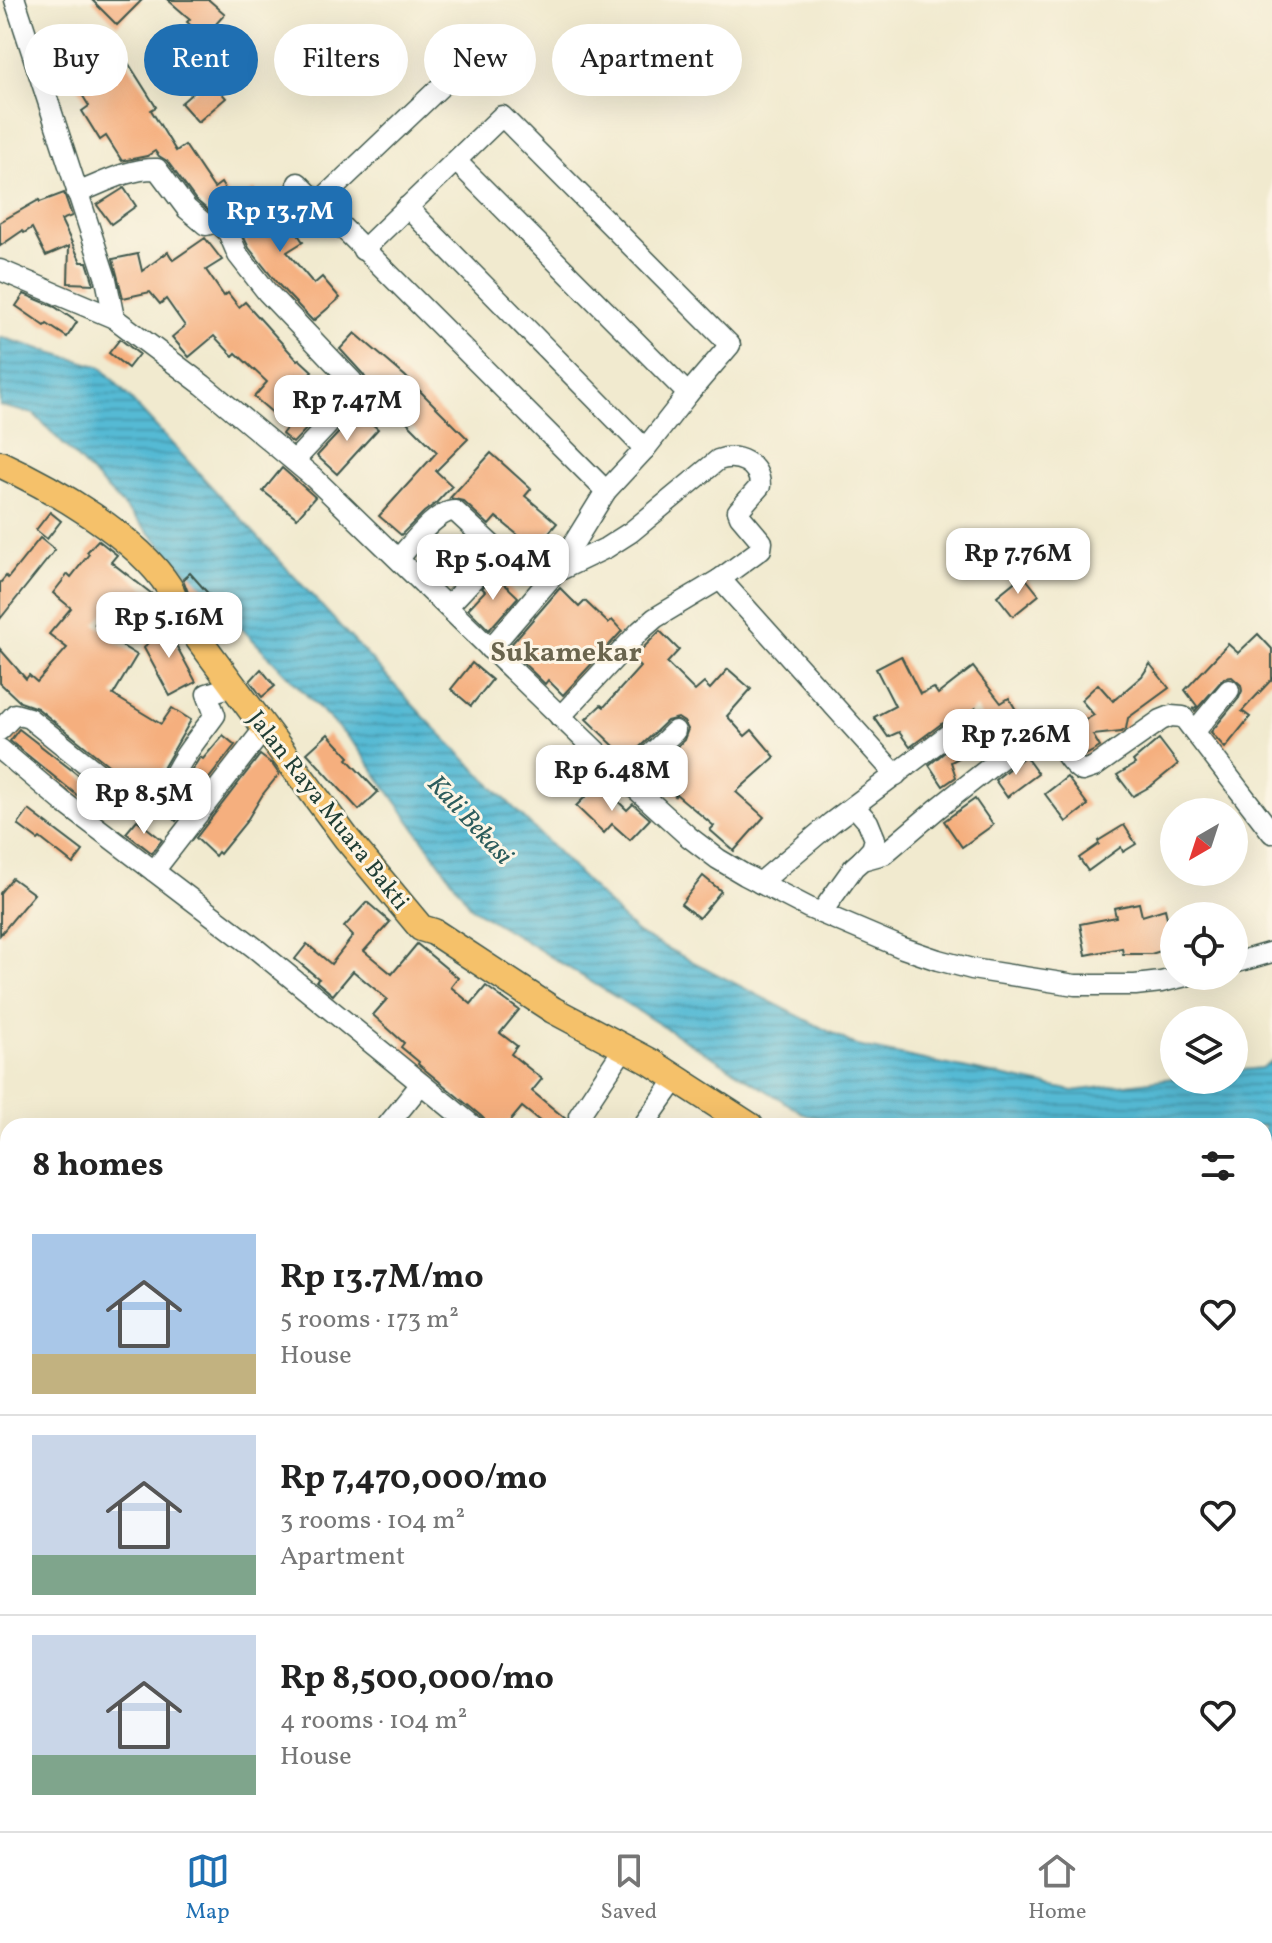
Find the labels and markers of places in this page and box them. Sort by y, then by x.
pin: Rp 13.7M [197,186,363,254]
pin: Rp 7.47M [264,375,430,443]
pin: Rp 7.76M [935,528,1101,596]
pin: Rp 5.04M [410,534,576,602]
pin: Rp 5.16M [86,592,252,660]
pin: Rp 7.26M [933,709,1099,777]
pin: Rp 6.48M [529,745,695,813]
pin: Rp 8.5M [70,768,218,836]

